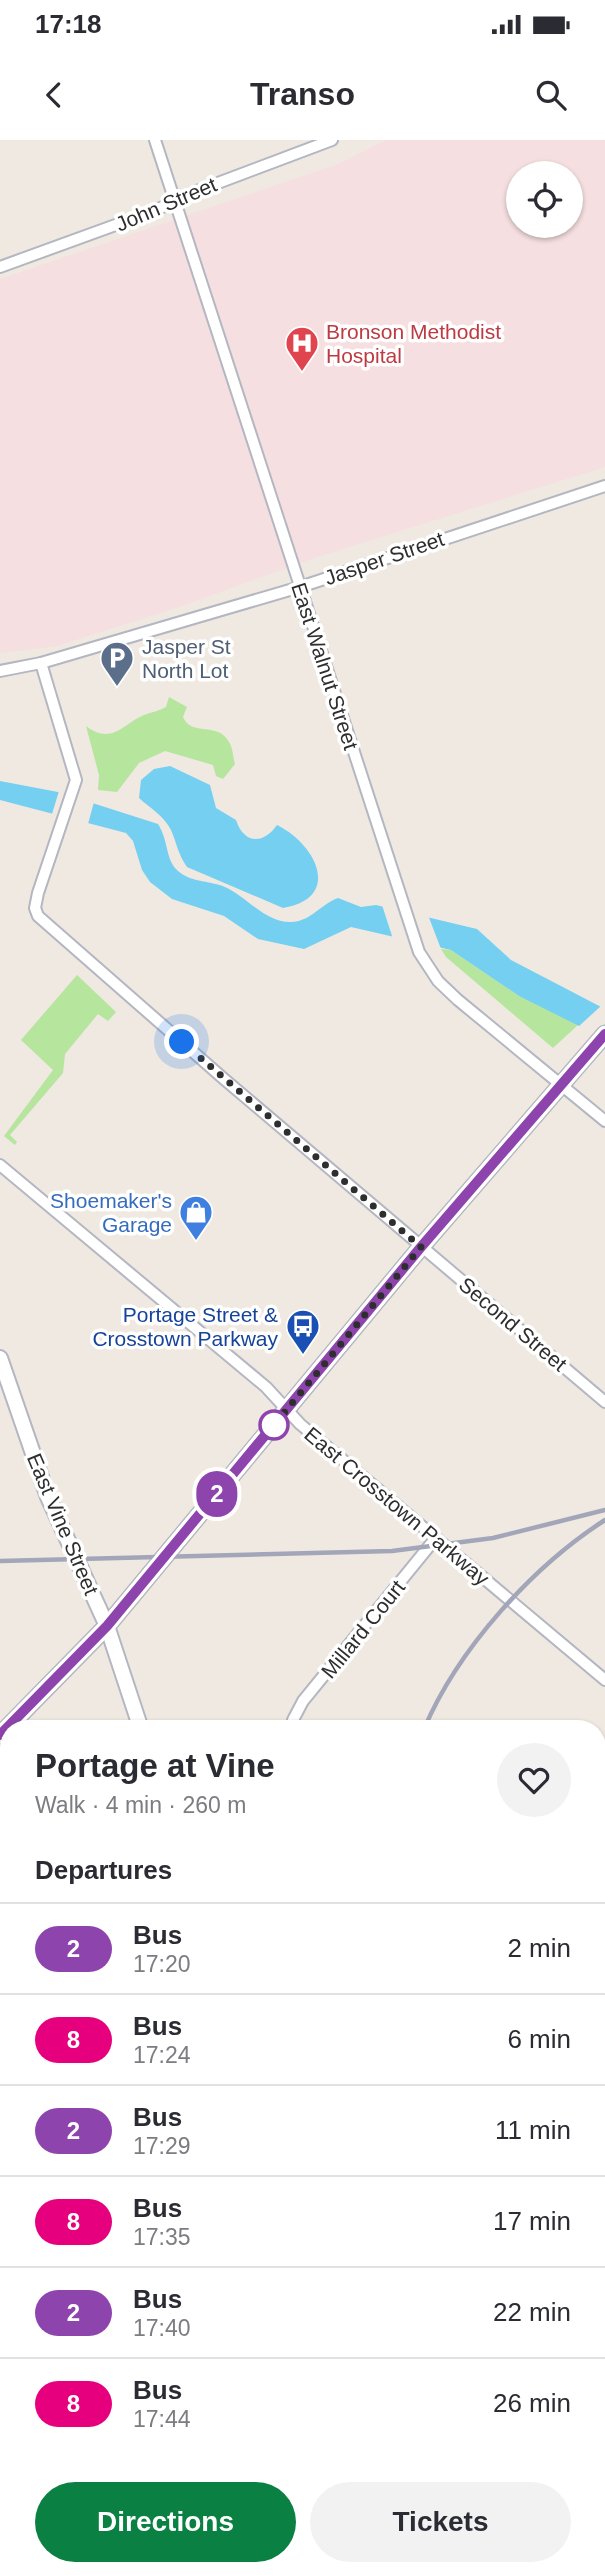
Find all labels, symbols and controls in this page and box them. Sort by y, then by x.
text: 17:18 [35,9,102,39]
icon: back [35,76,73,114]
text: Transo [250,76,355,112]
icon: search [532,76,570,114]
map controls [506,161,583,238]
button: locate [506,161,583,238]
street label: John Street [112,172,220,236]
place label: Bronson Methodist Hospital [326,320,501,367]
hospital icon: Bronson Methodist Hospital [283,324,321,373]
street label: Jasper Street [321,527,447,589]
street label: East Walnut Street [287,580,363,753]
place label: Jasper St North Lot [142,635,231,682]
parking icon: Jasper St North Lot [98,639,136,688]
your location [164,1024,199,1059]
place label: Shoemaker's Garage [50,1189,172,1236]
shop icon: Shoemaker's Garage [177,1193,215,1242]
street label: Second Street [455,1272,571,1376]
place label: Portage Street & Crosstown Parkway [92,1303,278,1350]
bus stop icon: Portage Street & Crosstown Parkway [284,1307,322,1356]
unlabelled marker [259,1410,289,1440]
street label: East Crosstown Parkway [300,1422,494,1590]
street label: East Vine Street [23,1450,103,1598]
line badge: 2 [194,1471,240,1517]
text: 2 [210,1480,224,1507]
street label: Millard Court [317,1575,409,1682]
button: heart [497,1743,571,1817]
text: Portage at Vine [35,1747,275,1784]
text: Walk · 4 min · 260 m [35,1792,246,1818]
text: Departures [35,1855,172,1885]
text: Bus [133,1920,182,1950]
text: 2 min [507,1933,571,1963]
text: 2 [67,1935,80,1962]
text: 17:20 [133,1951,191,1977]
text: Bus [133,2011,182,2041]
text: 6 min [507,2024,571,2054]
text: 8 [67,2026,80,2053]
text: 17:24 [133,2042,191,2068]
text: Bus [133,2102,182,2132]
text: 11 min [495,2115,571,2145]
text: 2 [67,2117,80,2144]
text: 17:29 [133,2133,191,2159]
text: Bus [133,2193,182,2223]
text: 17 min [493,2206,571,2236]
text: 8 [67,2208,80,2235]
text: 17:35 [133,2224,191,2250]
text: Bus [133,2284,182,2314]
text: 22 min [493,2297,571,2327]
text: 2 [67,2299,80,2326]
text: 17:40 [133,2315,191,2341]
text: Bus [133,2375,182,2405]
text: 26 min [493,2388,571,2418]
text: 8 [67,2390,80,2417]
text: 17:44 [133,2406,191,2432]
button: Directions [35,2482,296,2562]
button: Tickets [310,2482,571,2562]

